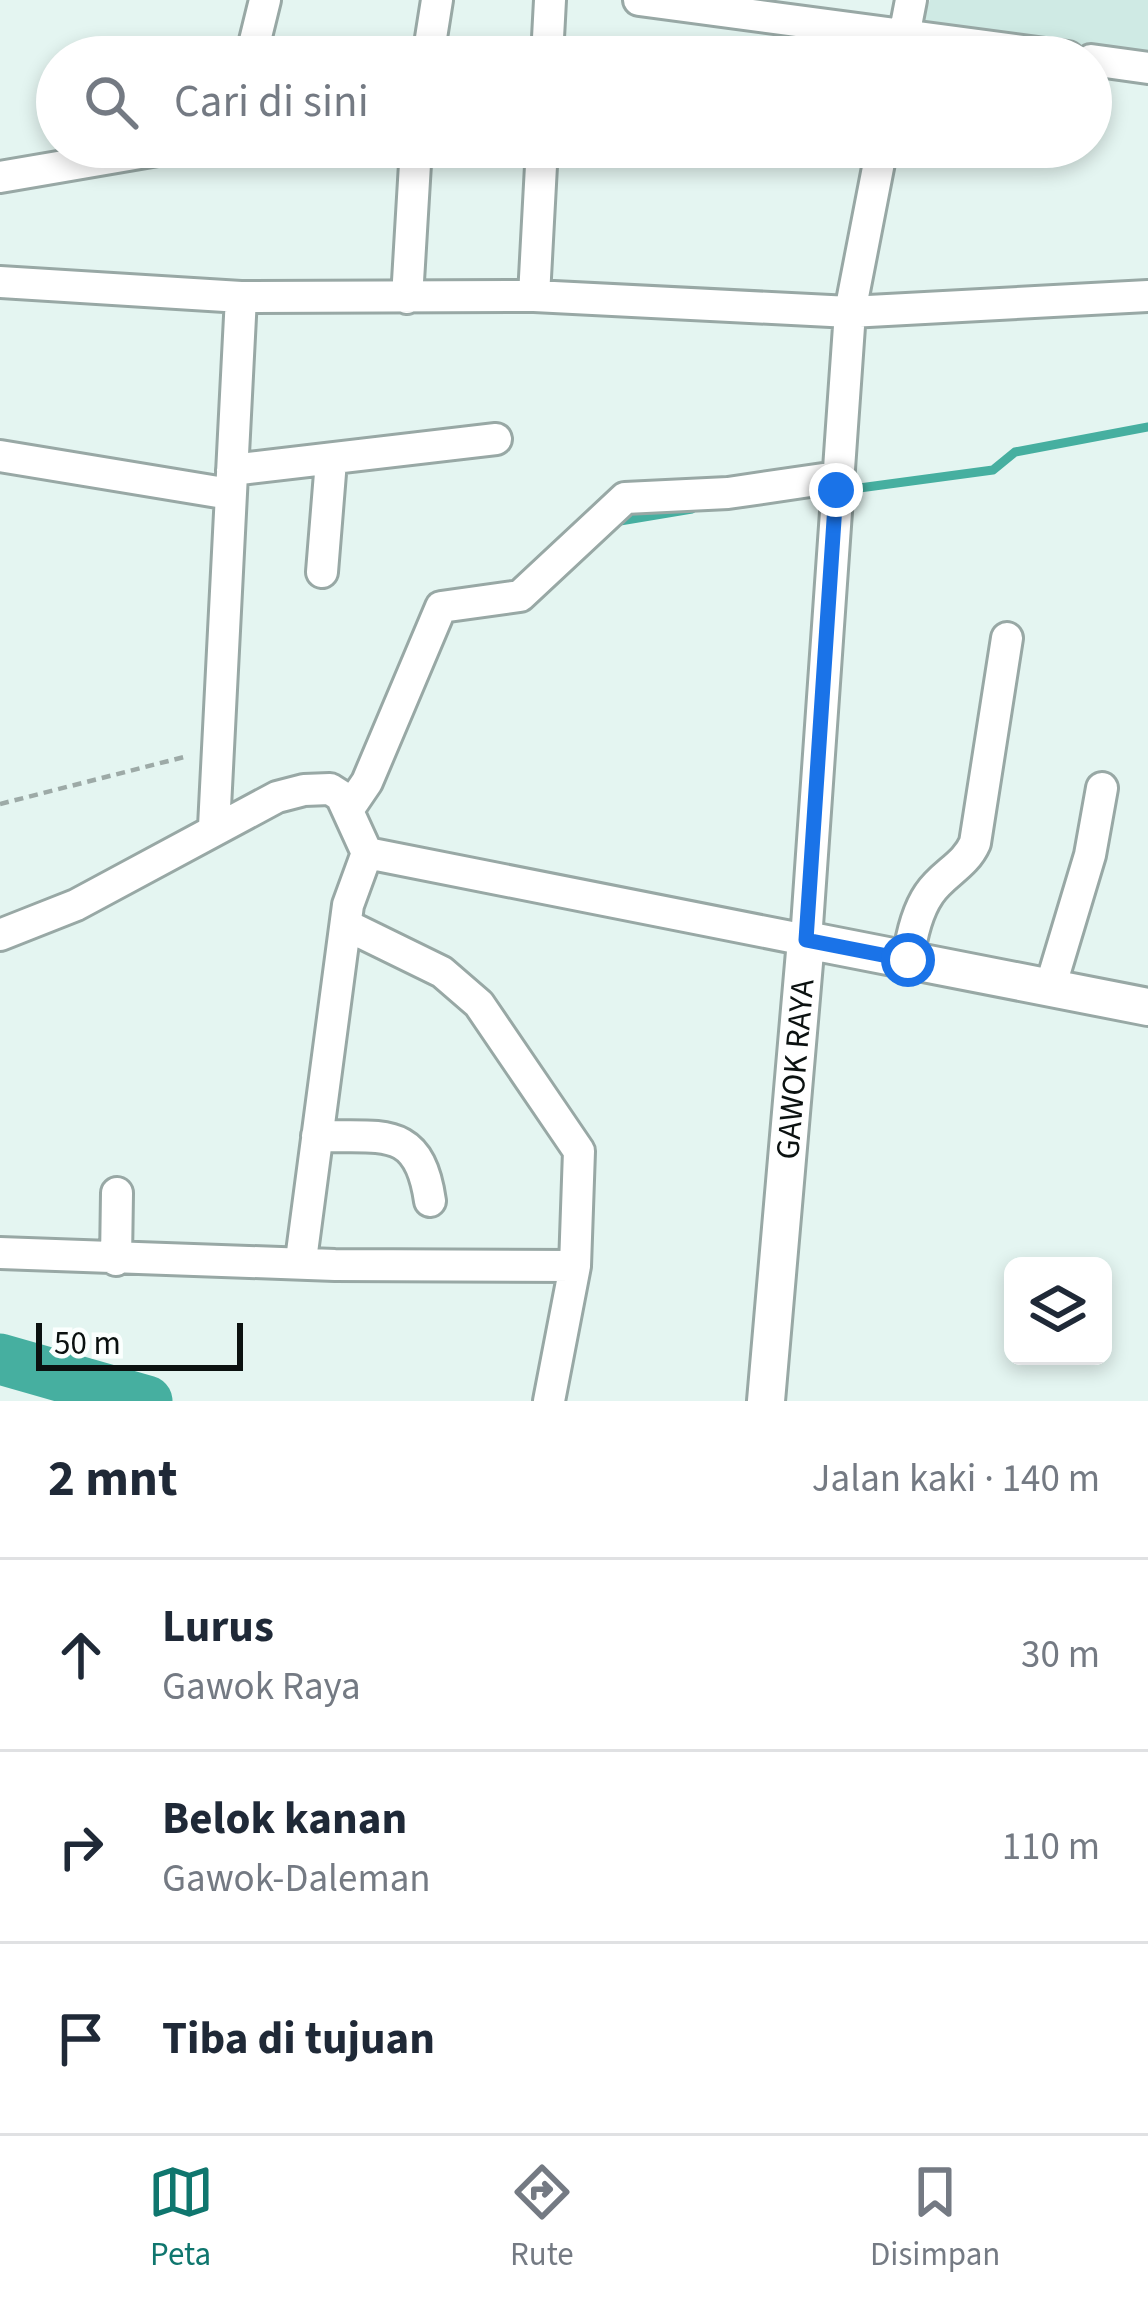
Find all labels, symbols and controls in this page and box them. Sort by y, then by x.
search box [36,36,1112,168]
icon: search [78,69,144,135]
text: Cari di sini [174,70,369,134]
route end [809,463,863,517]
route start [881,933,935,987]
street label: GAWOK RAYA [764,977,826,1161]
map controls [1004,1257,1112,1365]
button: layers [1004,1257,1112,1365]
scale bar [36,1317,243,1370]
text: 50 m [54,1320,121,1367]
text: 2 mnt [48,1443,178,1515]
text: Jalan kaki · 140 m [812,1451,1100,1507]
text: Lurus [162,1595,274,1659]
icon: ahead [48,1622,114,1688]
text: 30 m [1021,1627,1100,1683]
text: Gawok Raya [162,1659,361,1715]
text: Belok kanan [162,1787,407,1851]
icon: right [48,1814,114,1880]
text: 110 m [1002,1819,1100,1875]
text: Gawok-Daleman [162,1851,431,1907]
icon: arrive [48,2006,114,2072]
text: Tiba di tujuan [162,2007,435,2071]
tab: Peta [148,2159,214,2278]
tab: Rute [509,2159,575,2278]
tab: Disimpan [870,2159,1000,2278]

